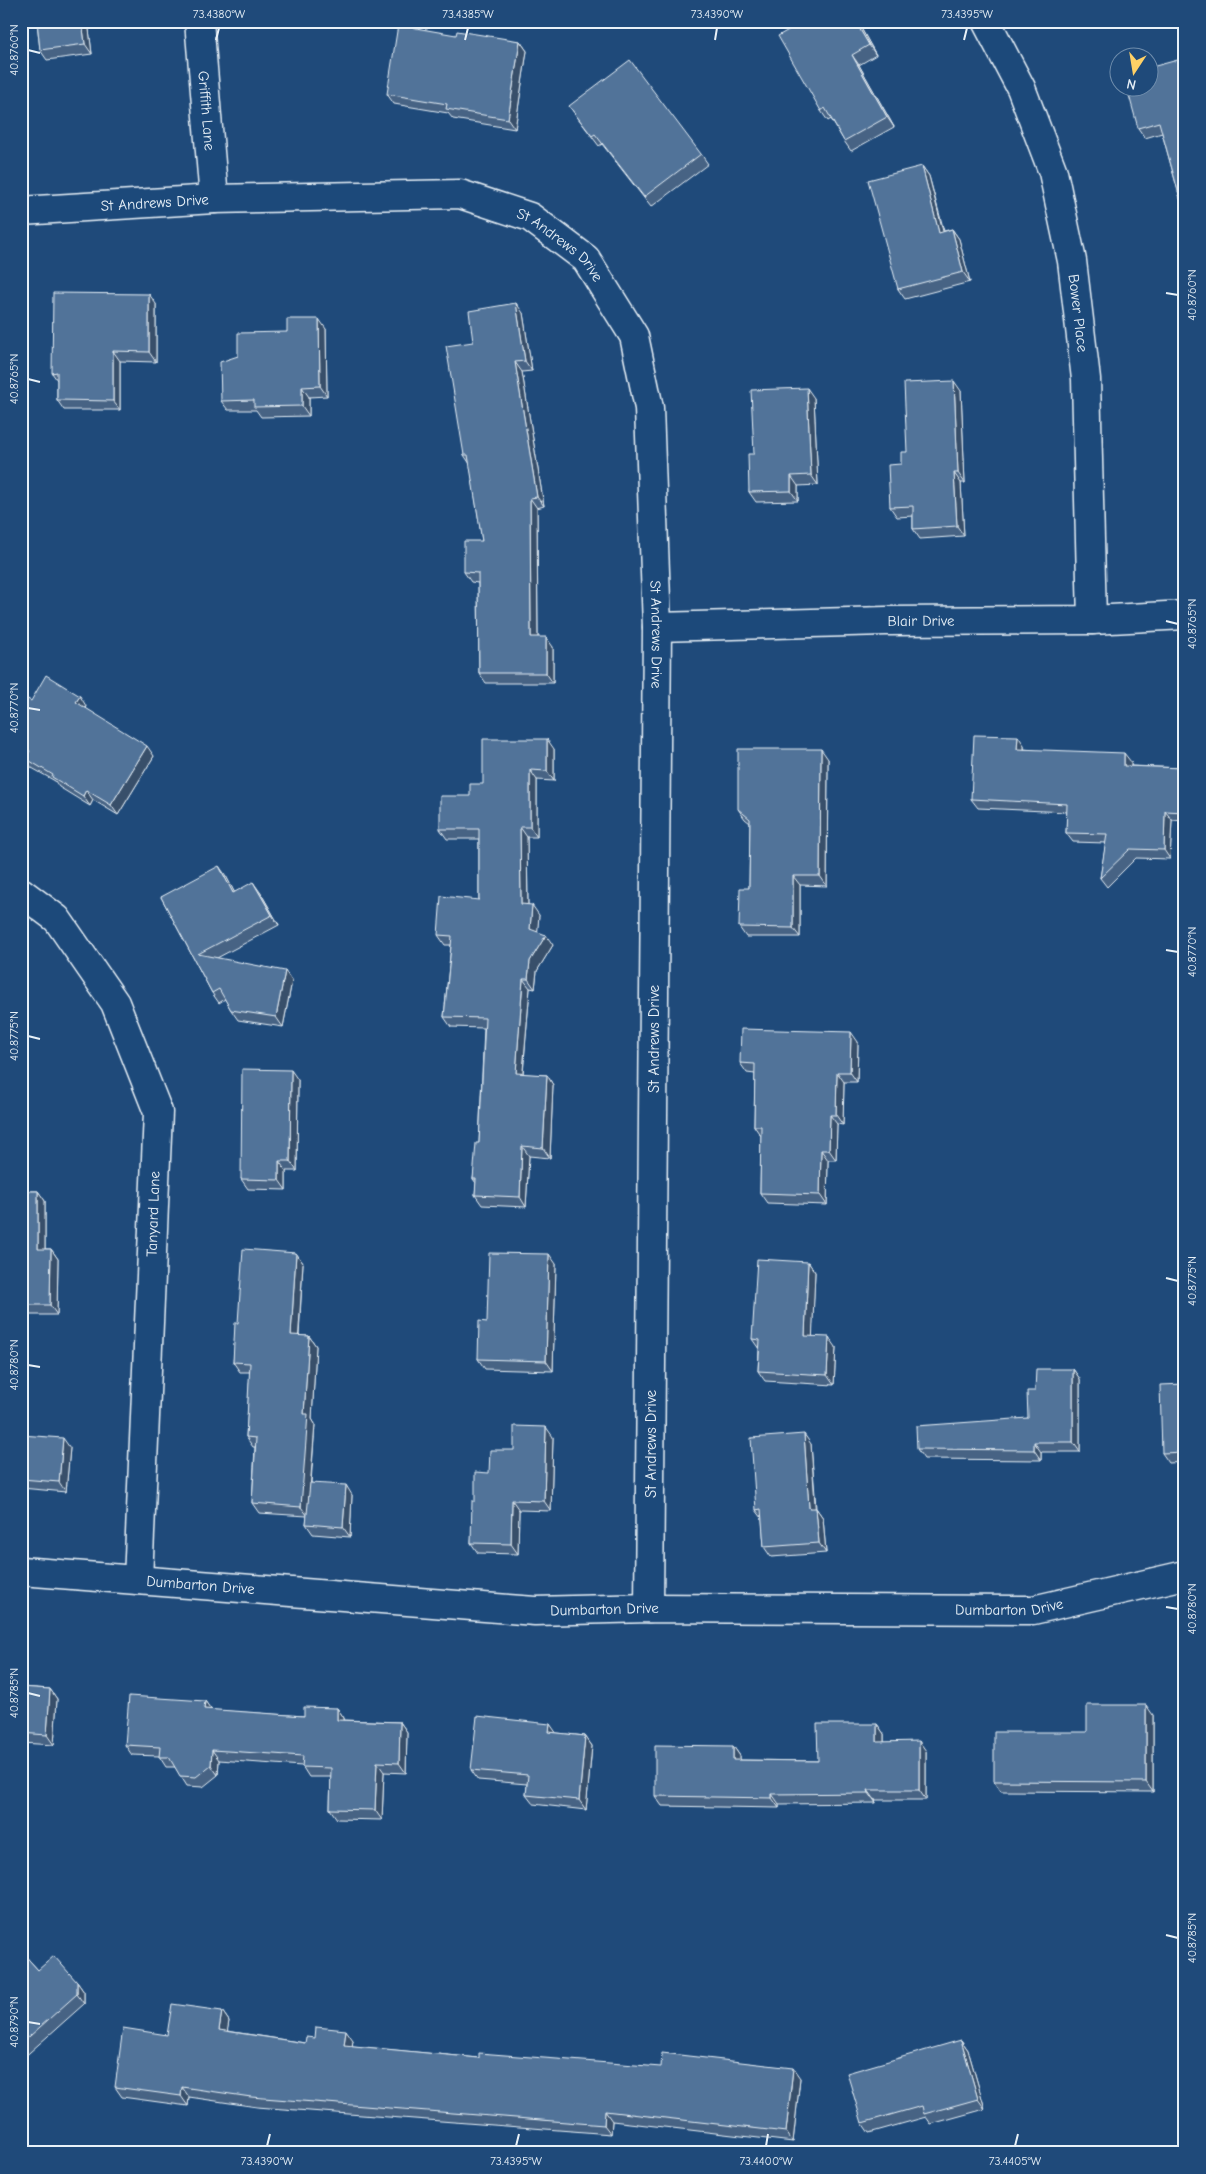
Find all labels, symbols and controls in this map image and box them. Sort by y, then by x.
text: 73.4380°W [193,7,246,21]
text: 73.4385°W [442,7,494,21]
text: 73.4390°W [691,7,744,21]
text: 73.4395°W [941,7,993,21]
text: 40.8760°N [7,24,21,76]
north arrow [1108,48,1158,98]
street label: Griffith Lane [194,70,219,152]
text: N [1125,75,1138,93]
street label: St Andrews Drive [100,190,210,215]
street label: St Andrews Drive [515,204,607,285]
text: 40.8760°N [1185,269,1199,321]
street label: Bower Place [1065,273,1092,354]
text: 40.8765°N [7,354,21,404]
street label: St Andrews Drive [646,580,666,689]
text: 40.8765°N [1185,599,1199,649]
street label: Blair Drive [887,612,955,630]
text: 40.8770°N [7,683,21,733]
text: 40.8770°N [1185,927,1199,977]
street label: St Andrews Drive [645,984,663,1093]
text: 40.8775°N [7,1011,21,1061]
street label: Tanyard Lane [143,1170,164,1257]
text: 40.8775°N [1185,1256,1199,1306]
text: 40.8780°N [7,1339,21,1391]
street label: St Andrews Drive [642,1389,660,1498]
street label: Dumbarton Drive [146,1572,256,1598]
text: 40.8780°N [1185,1583,1199,1635]
street label: Dumbarton Drive [955,1594,1065,1619]
street label: Dumbarton Drive [550,1599,659,1620]
text: 40.8785°N [7,1668,21,1718]
text: 40.8785°N [1185,1913,1199,1963]
text: 40.8790°N [7,1996,21,2048]
text: 73.4390°W [241,2154,294,2168]
text: 73.4395°W [490,2154,542,2168]
text: 73.4400°W [739,2154,793,2168]
text: 73.4405°W [989,2154,1042,2168]

